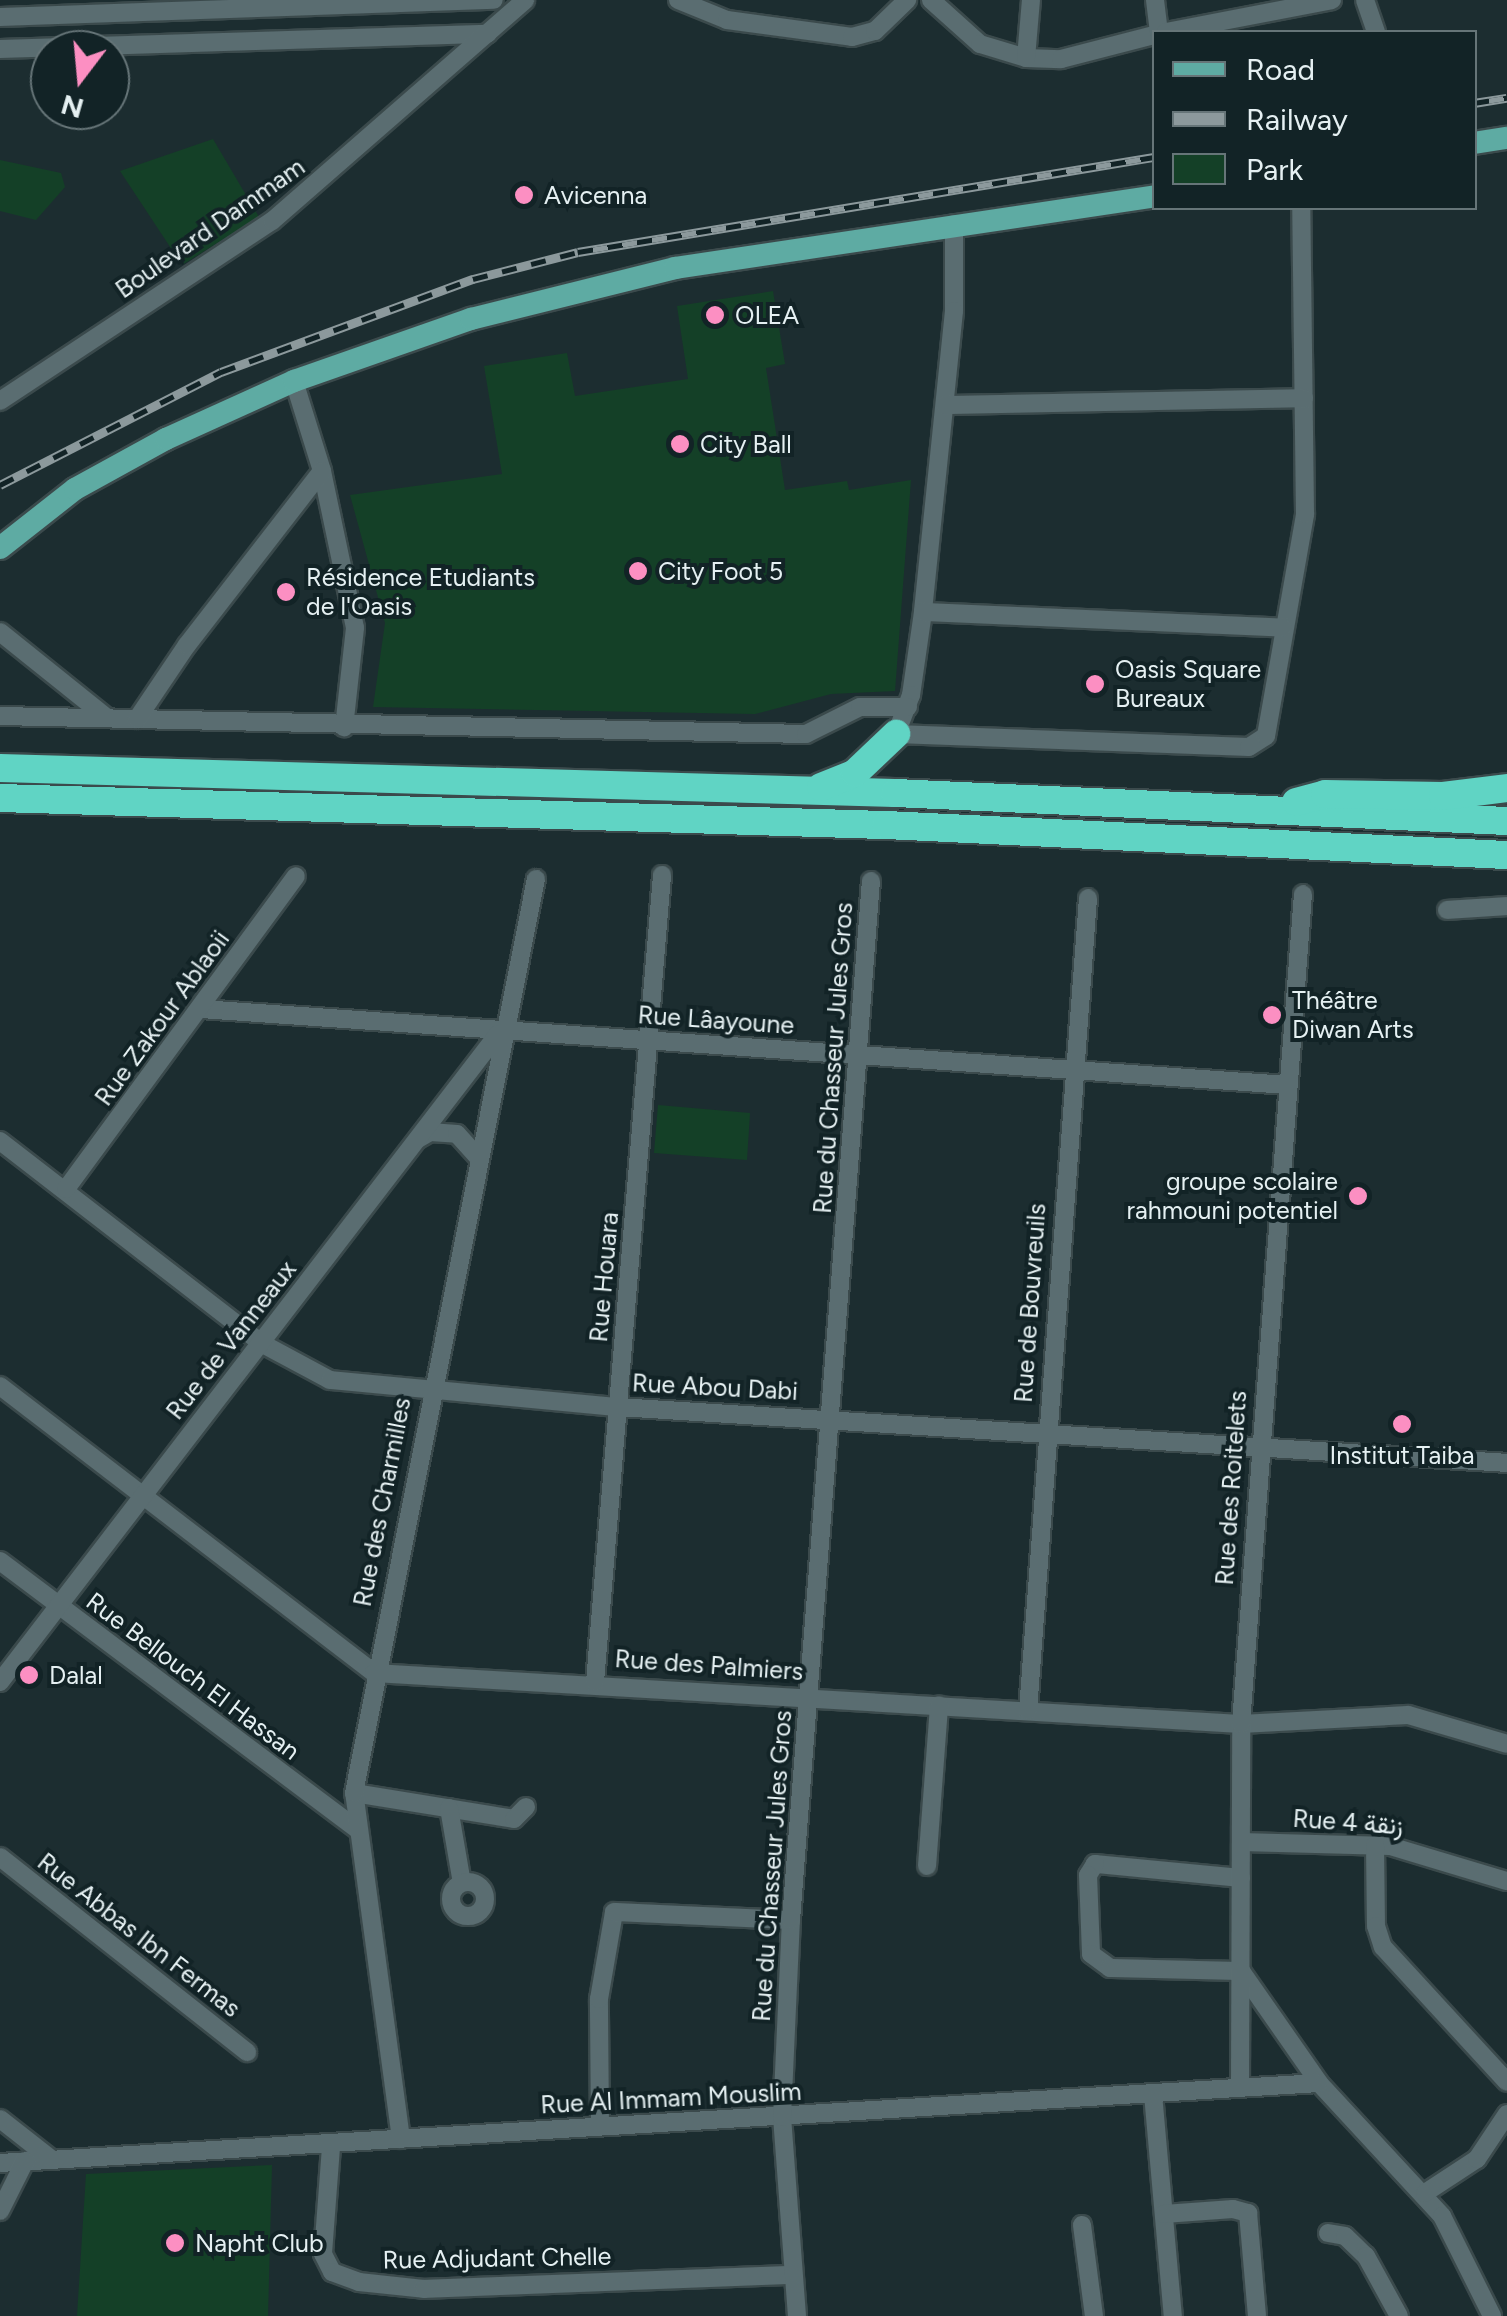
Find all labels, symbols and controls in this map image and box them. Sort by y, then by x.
north arrow [30,30,130,130]
legend [1152,30,1477,210]
text: Road [1246,51,1315,88]
text: N [57,88,87,126]
text: Railway [1246,101,1348,138]
text: Park [1246,151,1303,188]
street label: Boulevard Dammam [110,152,310,304]
place label: Avicenna [544,180,647,210]
marker: Avicenna [513,184,535,206]
place label: OLEA [735,300,799,330]
marker: OLEA [704,304,726,326]
place label: City Ball [700,429,792,459]
marker: City Ball [669,433,691,455]
place label: City Foot 5 [658,556,783,586]
marker: City Foot 5 [627,560,649,582]
place label: Résidence Etudiants de l'Oasis [306,563,535,622]
marker: Résidence Etudiants de l'Oasis [275,581,297,603]
place label: Oasis Square Bureaux [1115,655,1261,714]
marker: Oasis Square Bureaux [1084,673,1106,695]
street label: Rue du Chasseur Jules Gros [807,901,859,1215]
street label: Rue Zakour Ablaoii [88,925,236,1111]
place label: Théâtre Diwan Arts [1292,986,1414,1045]
street label: Rue Lâayoune [637,1000,795,1040]
marker: Théâtre Diwan Arts [1261,1004,1283,1026]
place label: groupe scolaire rahmouni potentiel [1127,1167,1338,1226]
marker: groupe scolaire rahmouni potentiel [1347,1185,1369,1207]
street label: Rue de Bouvreuils [1008,1202,1052,1404]
street label: Rue Houara [583,1211,625,1343]
street label: Rue de Vanneaux [160,1255,302,1425]
street label: Rue Abou Dabi [631,1368,799,1406]
street label: Rue des Roitelets [1209,1390,1253,1586]
street label: Rue des Charmilles [347,1395,417,1609]
marker: Institut Taiba [1391,1413,1413,1435]
place label: Institut Taiba [1330,1440,1474,1470]
street label: Rue Bellouch El Hassan [80,1586,306,1766]
street label: Rue des Palmiers [614,1643,804,1687]
place label: Dalal [49,1660,103,1690]
marker: Dalal [18,1664,40,1686]
street label: Rue du Chasseur Jules Gros [746,1709,798,2023]
street label: Rue 4 زنقة [1292,1803,1404,1841]
street label: Rue Abbas Ibn Fermas [32,1847,246,2023]
street label: Rue Al Immam Mouslim [540,2076,802,2120]
place label: Napht Club [195,2228,324,2258]
marker: Napht Club [164,2232,186,2254]
street label: Rue Adjudant Chelle [382,2241,612,2275]

